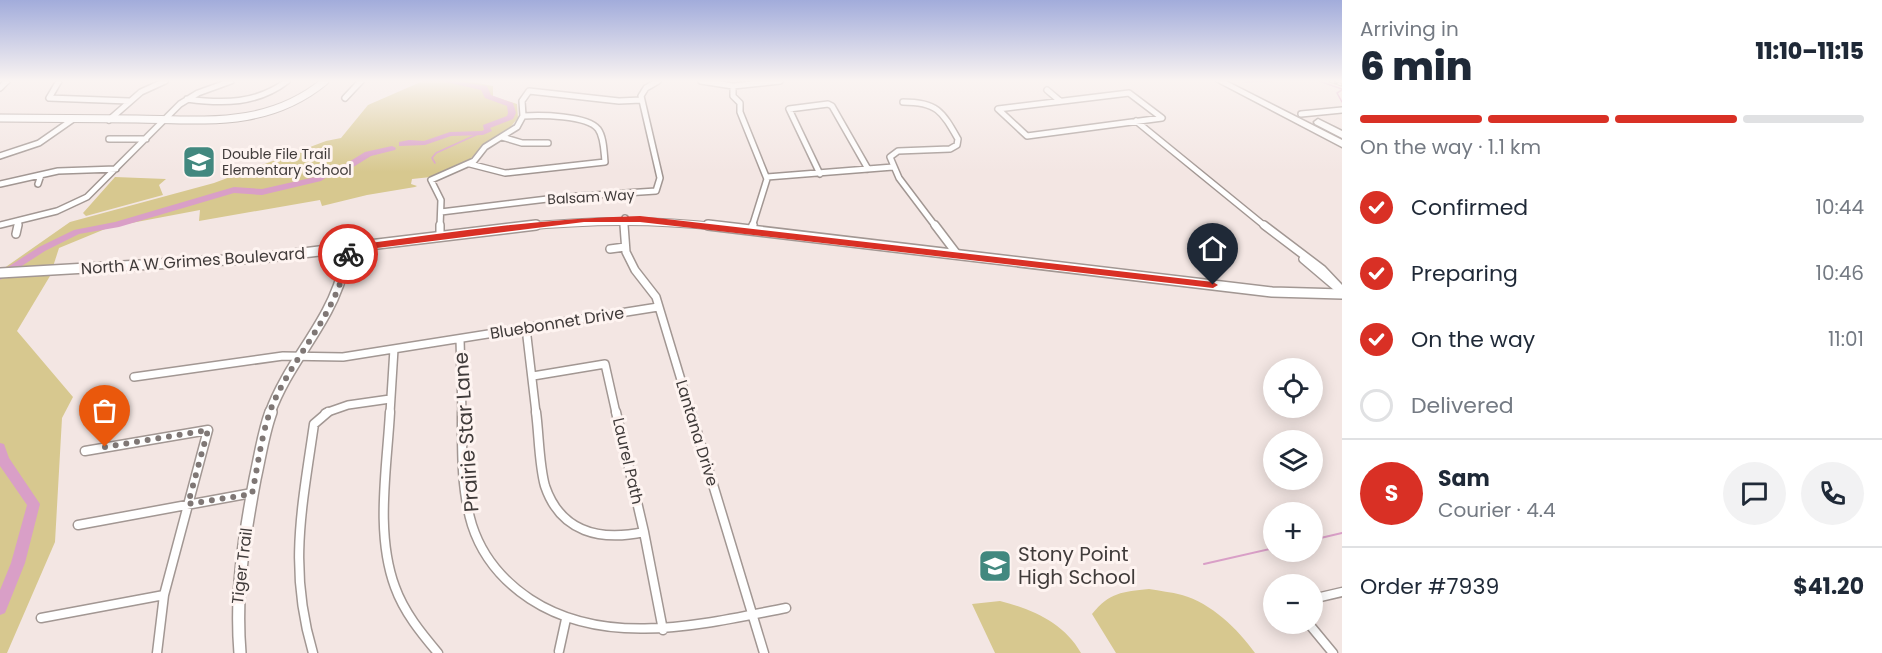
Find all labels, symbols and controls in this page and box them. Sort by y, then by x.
text: Arriving in [1360,15,1459,43]
text: 11:10–11:15 [1756,36,1864,67]
text: 6 min [1360,39,1473,94]
text: On the way · 1.1 km [1360,133,1541,161]
school or university icon: Double File Trail Elementary School [181,144,217,180]
place label: Double File Trail Elementary School [222,144,352,180]
street label: Balsam Way [547,185,635,209]
icon: check [1360,191,1393,224]
text: Confirmed [1411,192,1528,223]
text: 10:44 [1816,193,1864,221]
pin [1187,223,1238,285]
courier [318,224,378,284]
icon: home [1196,232,1229,265]
icon: bike [332,238,365,271]
street label: North A W Grimes Boulevard [80,242,306,280]
icon: check [1360,257,1393,290]
text: Preparing [1411,258,1518,289]
text: 10:46 [1816,259,1864,287]
street label: Bluebonnet Drive [488,301,626,345]
icon: check [1360,323,1393,356]
text: On the way [1411,324,1535,355]
text: 11:01 [1828,325,1864,353]
street label: Prairie Star Lane [446,351,486,513]
map controls [1263,358,1323,634]
button: locate [1263,358,1323,418]
street label: Lantana Drive [670,377,724,489]
pin [79,385,130,447]
text: Delivered [1411,390,1514,421]
icon: bag [88,394,121,427]
street label: Laurel Path [607,415,649,507]
button: layers [1263,430,1323,490]
button: chat [1723,462,1786,525]
button: phone [1801,462,1864,525]
text: Sam [1438,463,1490,494]
text: S [1385,478,1398,509]
text: Courier · 4.4 [1438,496,1556,524]
button: + [1263,502,1323,562]
street label: Tiger Trail [226,526,258,606]
place label: Stony Point High School [1018,540,1136,591]
school or university icon: Stony Point High School [977,548,1013,584]
text: Order #7939 [1360,571,1499,602]
text: $41.20 [1793,571,1864,602]
button: − [1263,574,1323,634]

